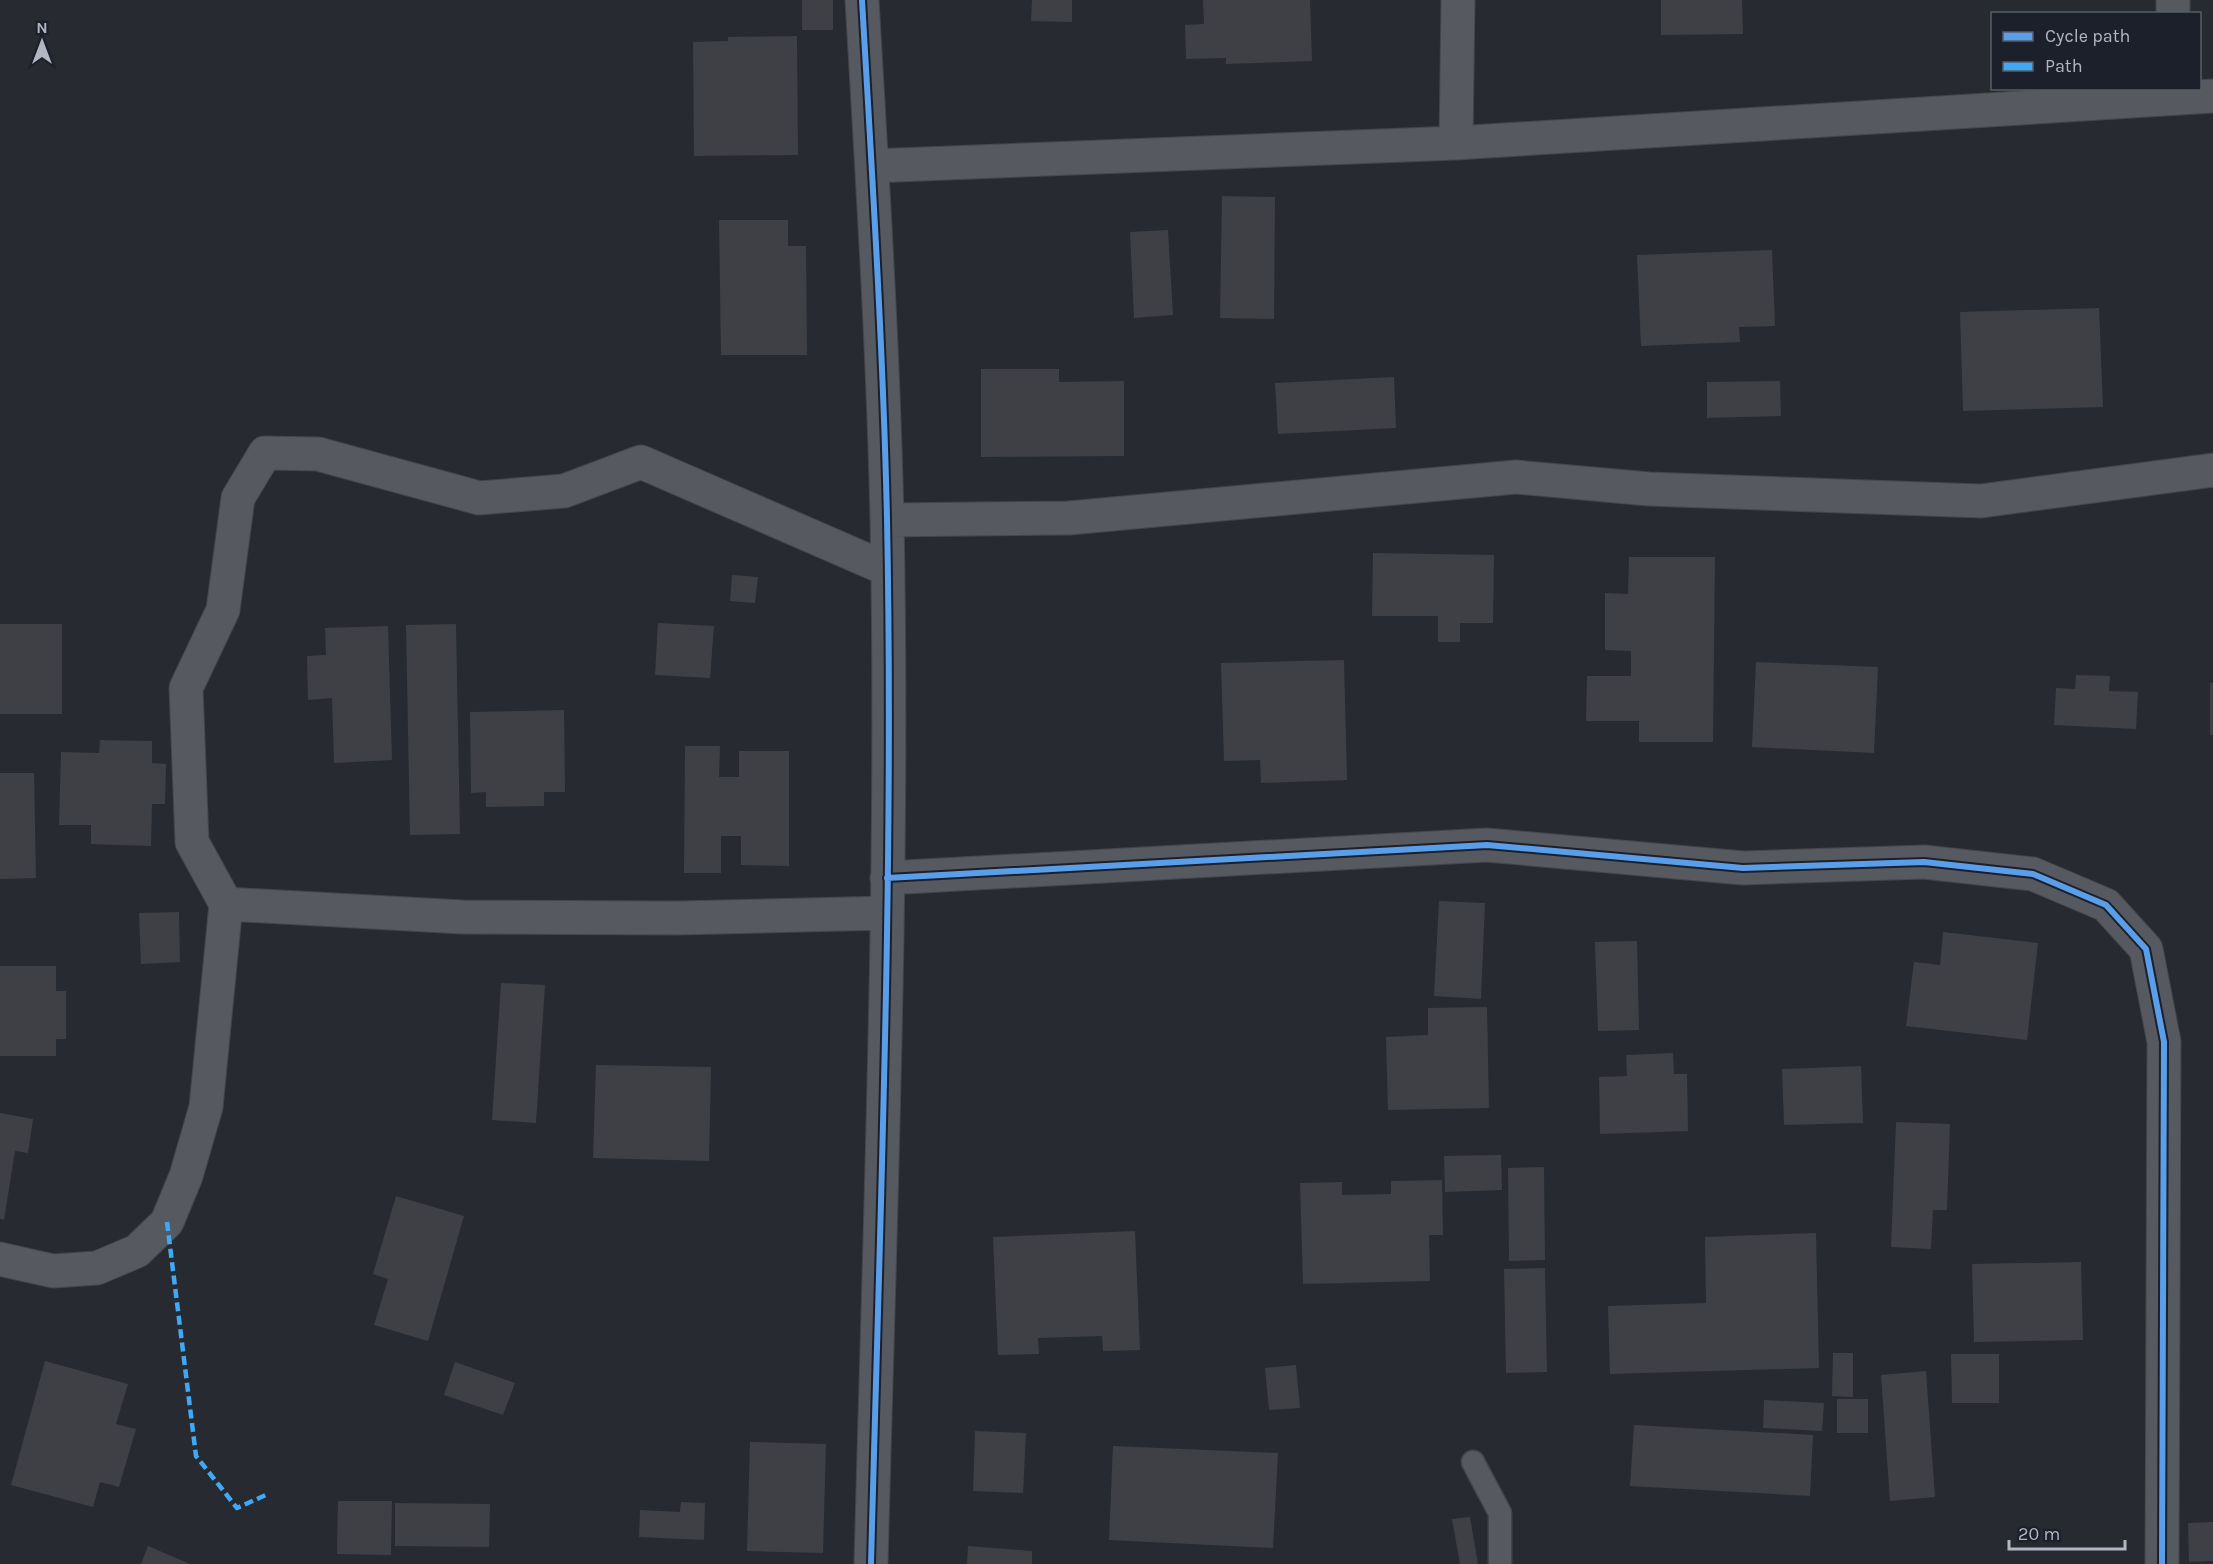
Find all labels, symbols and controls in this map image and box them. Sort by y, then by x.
north arrow [12,12,72,72]
legend [1991,12,2201,90]
text: N [36,18,48,37]
text: Cycle path [2045,25,2130,47]
text: Path [2045,55,2083,77]
scale bar [2009,1513,2124,1551]
text: 20 m [2018,1523,2060,1545]

